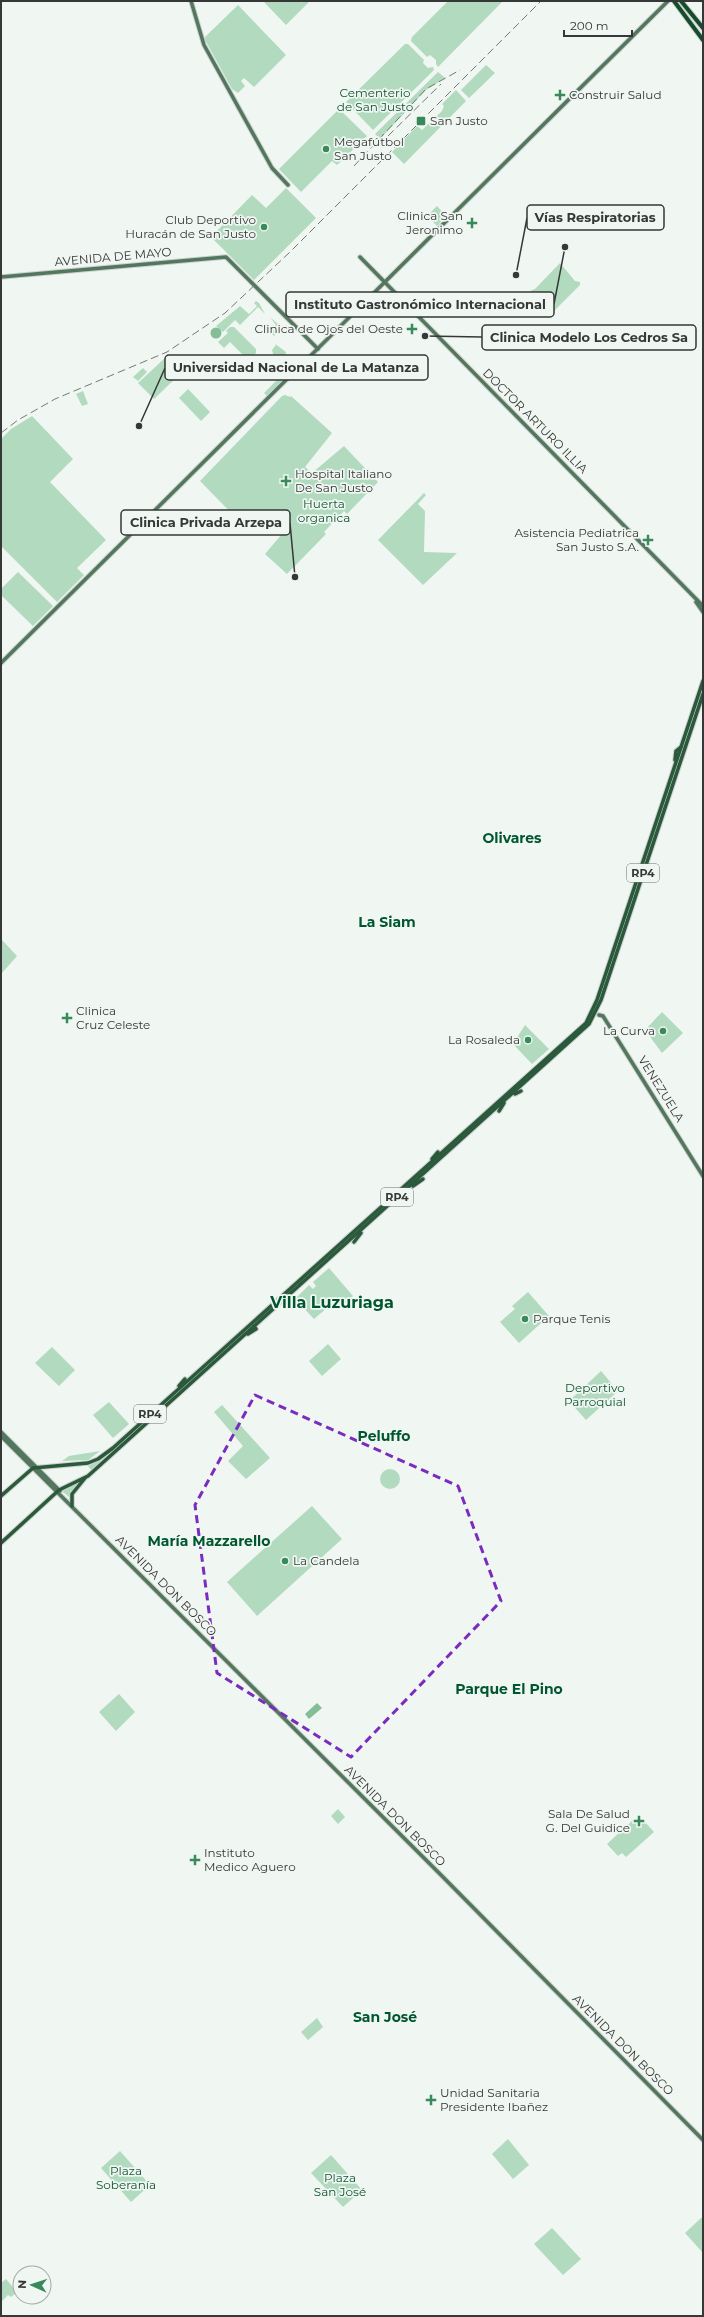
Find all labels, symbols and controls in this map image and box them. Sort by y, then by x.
scale bar [564,12,632,38]
text: 200 m [570,18,609,33]
park label: Cementerio de San Justo [337,85,413,114]
place label: Construir Salud [569,87,662,102]
marker: Construir Salud [554,89,566,101]
place label: San Justo [430,113,488,128]
marker: San Justo [415,115,427,127]
place label: Megafútbol San Justo [334,134,404,163]
marker: Megafútbol San Justo [321,144,331,154]
callout: Vías Respiratorias [527,205,664,230]
place label: Clinica San Jeronimo [397,208,463,237]
text: Vías Respiratorias [533,209,656,225]
place label: Club Deportivo Huracán de San Justo [125,212,256,241]
marker: Clinica San Jeronimo [466,217,478,229]
marker: Club Deportivo Huracán de San Justo [259,222,269,232]
street label: AVENIDA DE MAYO [54,244,172,269]
callout: Instituto Gastronómico Internacional [286,292,554,317]
text: Instituto Gastronómico Internacional [294,296,546,312]
place label: Clinica de Ojos del Oeste [254,321,403,336]
marker: Clinica de Ojos del Oeste [406,323,418,335]
callout: Clinica Modelo Los Cedros Sa [482,325,696,350]
text: Clinica Modelo Los Cedros Sa [490,329,688,345]
callout: Universidad Nacional de La Matanza [165,355,428,380]
text: Universidad Nacional de La Matanza [173,359,419,375]
street label: DOCTOR ARTURO ILLIA [480,365,591,477]
place label: Hospital Italiano De San Justo [295,466,392,495]
marker: Hospital Italiano De San Justo [280,475,292,487]
park label: Huerta organica [298,496,350,525]
callout: Clinica Privada Arzepa [121,510,290,535]
text: Clinica Privada Arzepa [130,514,282,530]
place label: Asistencia Pediatrica San Justo S.A. [515,525,639,554]
marker: Asistencia Pediatrica San Justo S.A. [642,534,654,546]
district label: Olivares [482,829,542,847]
road number: RP4 [627,864,659,882]
district label: La Siam [358,913,416,931]
place label: Clinica Cruz Celeste [76,1003,150,1032]
marker: Clinica Cruz Celeste [61,1012,73,1024]
place label: La Curva [603,1023,655,1038]
marker: La Curva [658,1026,668,1036]
place label: La Rosaleda [448,1032,520,1047]
marker: La Rosaleda [523,1035,533,1045]
street label: VENEZUELA [635,1053,688,1125]
road number: RP4 [381,1188,413,1206]
district label: Villa Luzuriaga [269,1293,394,1312]
place label: Parque Tenis [533,1311,611,1326]
marker: Parque Tenis [520,1314,530,1324]
park label: Deportivo Parroquial [564,1380,626,1409]
road number: RP4 [134,1405,166,1423]
district label: Peluffo [358,1427,410,1445]
street label: AVENIDA DON BOSCO [113,1532,220,1639]
district label: María Mazzarello [147,1532,271,1550]
place label: La Candela [293,1553,360,1568]
marker: La Candela [280,1556,290,1566]
district label: Parque El Pino [455,1680,563,1698]
street label: AVENIDA DON BOSCO [342,1762,449,1869]
place label: Sala De Salud G. Del Guidice [546,1806,630,1835]
marker: Sala De Salud G. Del Guidice [633,1815,645,1827]
place label: Instituto Medico Aguero [204,1845,296,1874]
marker: Instituto Medico Aguero [189,1854,201,1866]
street label: AVENIDA DON BOSCO [570,1991,677,2098]
district label: San José [353,2008,417,2026]
place label: Unidad Sanitaria Presidente Ibañez [440,2085,548,2114]
marker: Unidad Sanitaria Presidente Ibañez [425,2094,437,2106]
park label: Plaza Soberanía [96,2163,156,2192]
park label: Plaza San José [314,2170,366,2199]
north arrow [12,2265,52,2305]
text: N [15,2280,29,2289]

